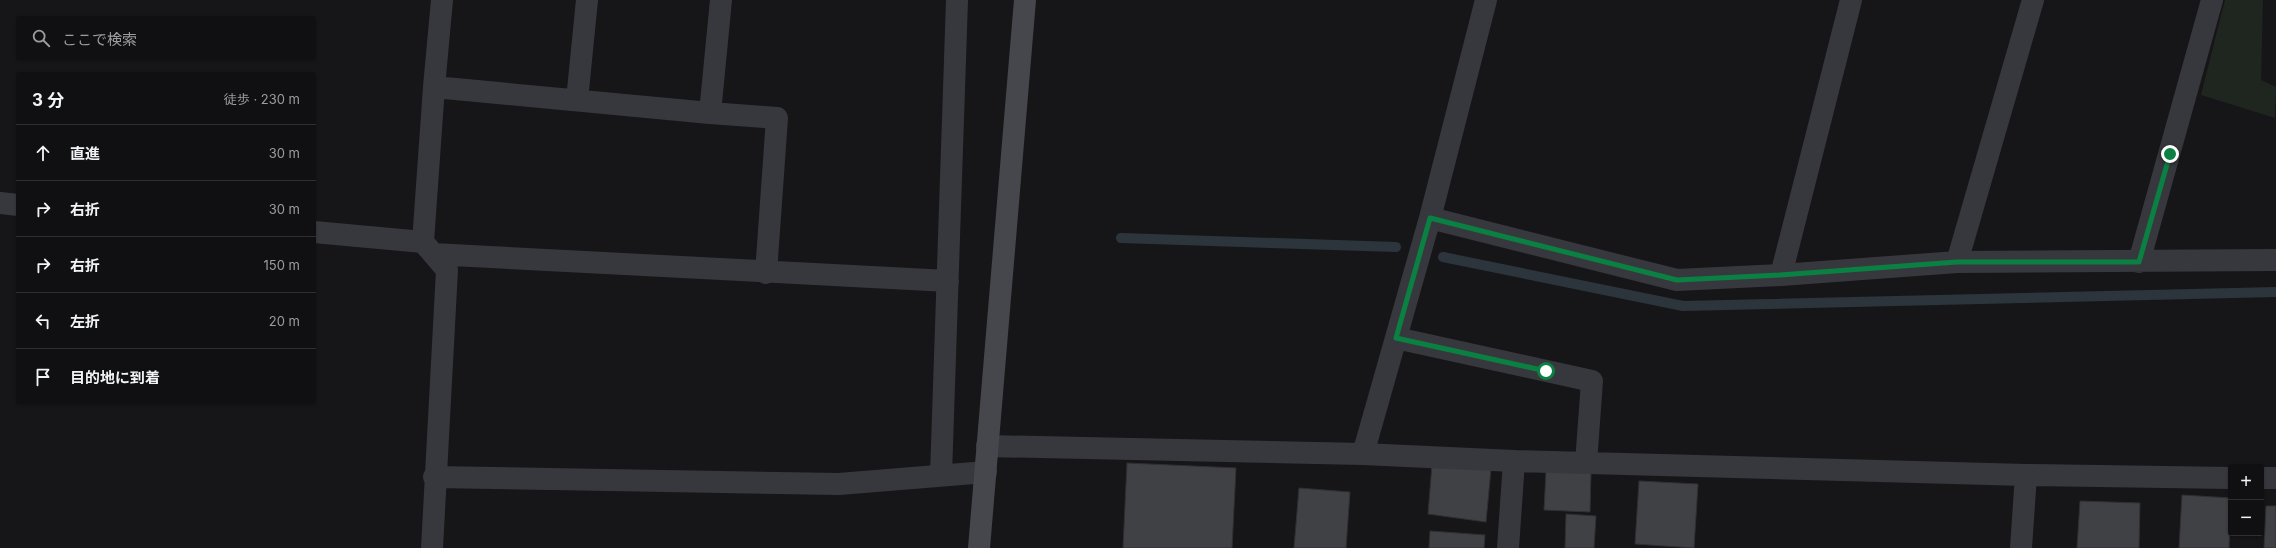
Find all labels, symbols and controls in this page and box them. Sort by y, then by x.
search box [16,16,316,60]
icon: search [30,27,52,49]
text: ここで検索 [62,30,137,49]
text: 3 分 [32,90,64,110]
text: 徒歩 · 230 m [224,91,300,107]
icon: ahead [32,142,54,164]
text: 直進 [70,144,100,163]
text: 30 m [269,145,300,161]
route end [2161,145,2179,163]
icon: right [32,198,54,220]
text: 右折 [70,200,100,219]
text: 30 m [269,201,300,217]
icon: right [32,254,54,276]
text: 右折 [70,256,100,275]
text: 150 m [264,257,300,273]
icon: left [32,310,54,332]
text: 左折 [70,312,100,331]
text: 20 m [269,313,300,329]
route start [1537,362,1555,380]
icon: arrive [32,366,54,388]
text: 目的地に到着 [70,368,160,387]
map controls [2228,464,2264,536]
button: + [2228,464,2264,500]
button: − [2228,500,2264,536]

